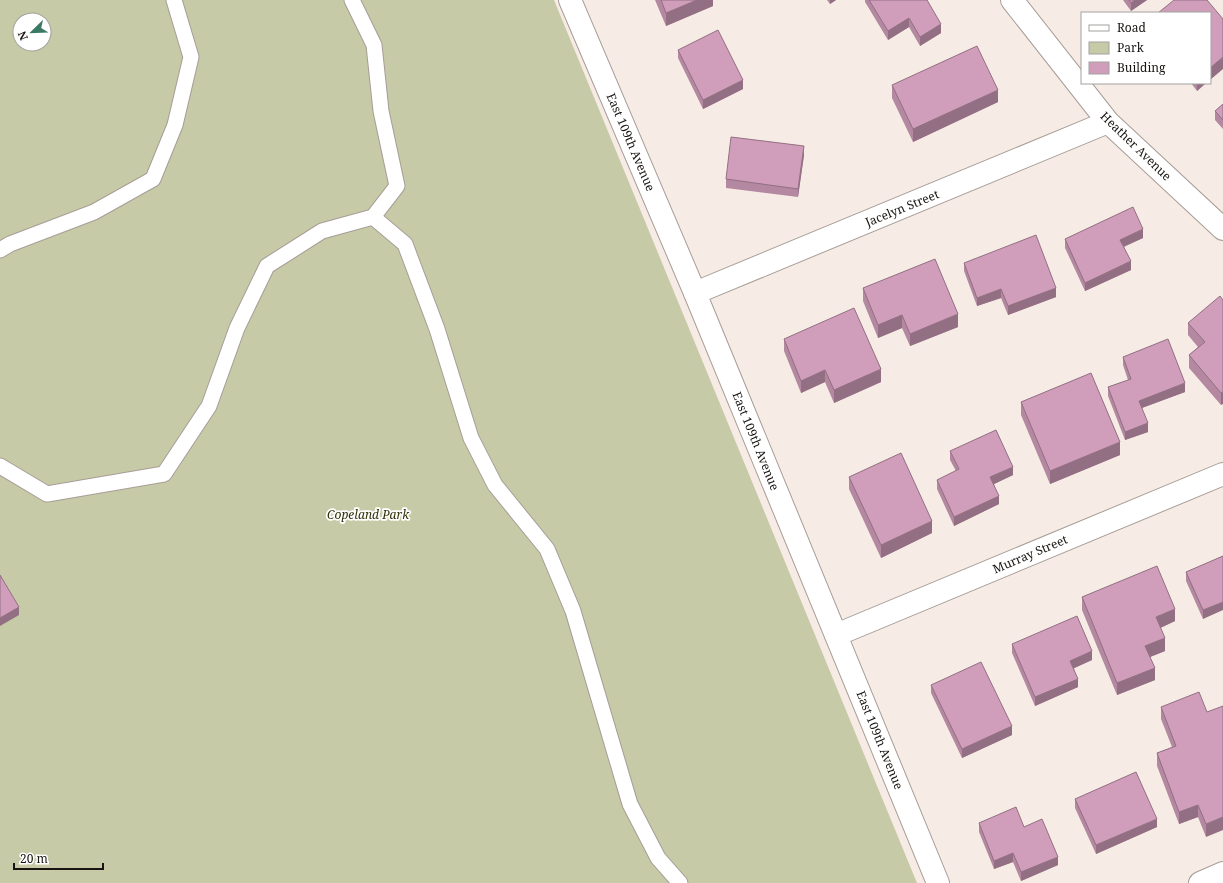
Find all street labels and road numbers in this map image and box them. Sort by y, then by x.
street label: East 109th Avenue [603,90,659,194]
street label: Heather Avenue [1097,108,1175,184]
street label: Jacelyn Street [862,185,941,231]
street label: East 109th Avenue [728,389,784,493]
street label: Murray Street [990,531,1070,577]
street label: East 109th Avenue [852,688,908,792]

